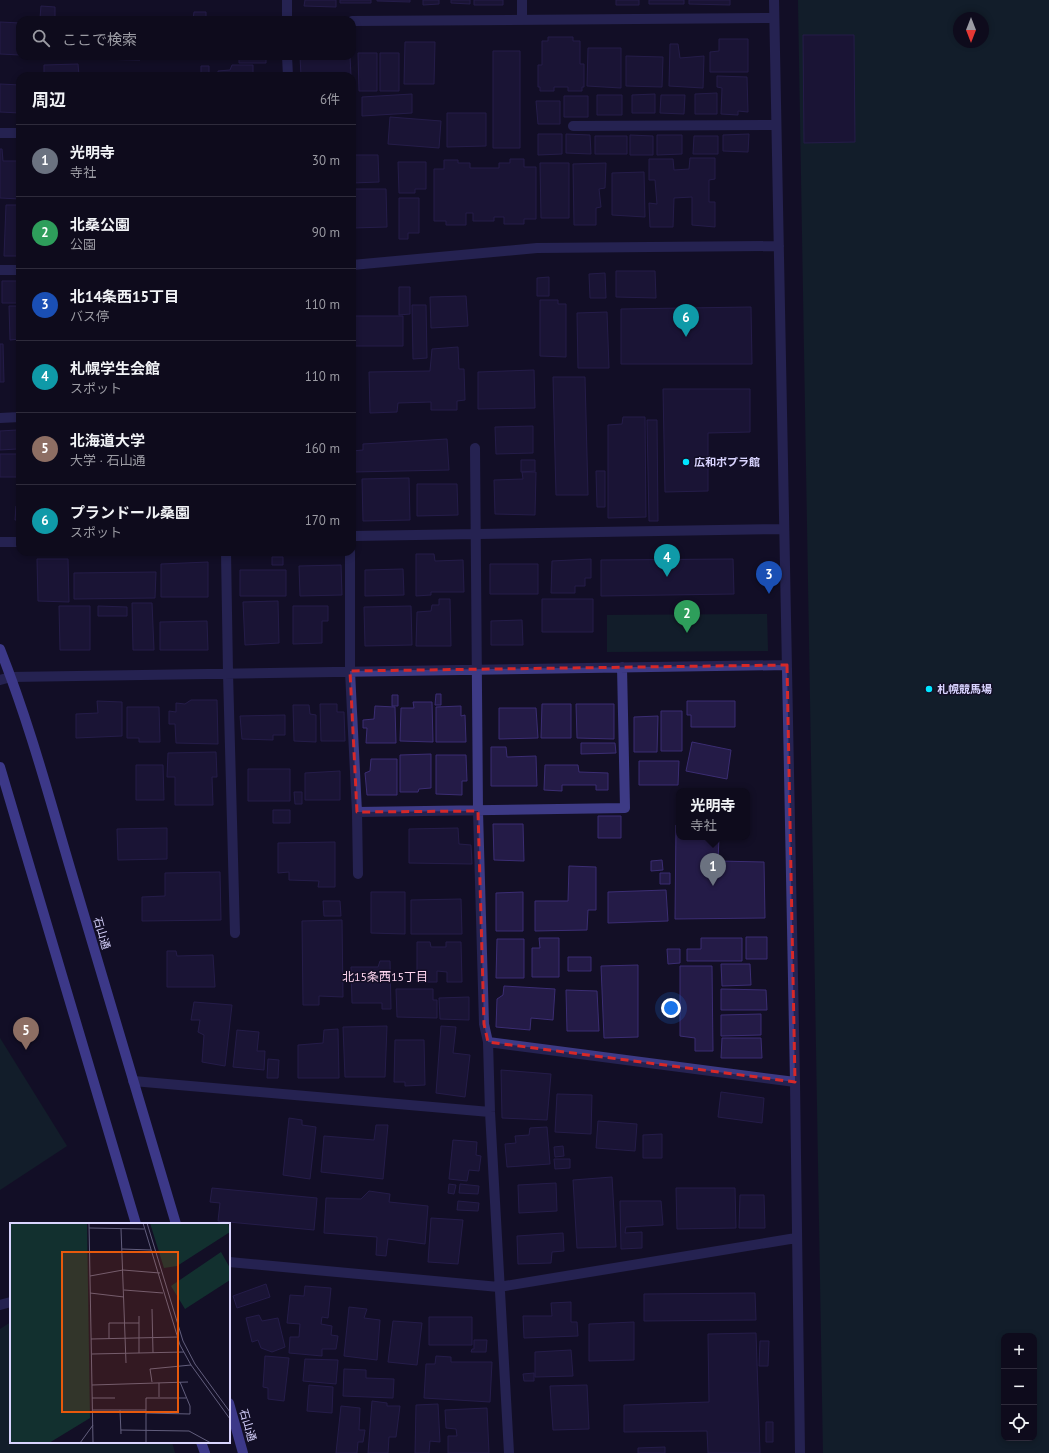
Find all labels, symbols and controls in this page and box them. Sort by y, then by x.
north arrow [953,12,989,48]
search box [16,16,356,60]
icon: search [30,27,52,49]
text: ここで検索 [62,30,137,49]
text: 周辺 [32,89,66,111]
text: 6件 [320,91,340,108]
text: 光明寺 [70,143,115,162]
text: 1 [41,152,49,169]
text: 30 m [312,152,340,169]
text: 寺社 [70,164,96,181]
text: 北桑公園 [70,215,130,234]
text: 2 [41,224,49,241]
text: 90 m [312,224,340,241]
text: 公園 [70,236,96,253]
text: 北14条西15丁目 [70,287,179,306]
text: 3 [41,296,49,313]
text: 110 m [305,296,340,313]
pin: 6 [673,304,699,337]
text: バス停 [70,308,109,325]
text: 札幌学生会館 [70,359,160,378]
text: 4 [41,368,49,385]
text: 110 m [305,368,340,385]
text: スポット [70,380,122,397]
text: 北海道大学 [70,431,145,450]
text: 5 [41,440,49,457]
text: 160 m [305,440,340,457]
text: 大学 · 石山通 [70,452,145,469]
place label: 広和ポプラ館 [694,455,760,469]
marker: 広和ポプラ館 [681,457,691,467]
text: プランドール桑園 [70,503,190,522]
text: 6 [41,512,49,529]
text: 170 m [305,512,340,529]
text: スポット [70,524,122,541]
pin: 4 [654,544,680,577]
pin: 3 [756,561,782,594]
pin: 2 [674,600,700,633]
place label: 札幌競馬場 [937,682,992,696]
marker: 札幌競馬場 [924,684,934,694]
popup [676,788,750,840]
text: 光明寺 [690,796,736,815]
text: 寺社 [690,817,717,834]
pin: 1 [700,853,726,886]
street label: 石山通 [91,915,113,951]
district label: 北15条西15丁目 [342,969,428,984]
your location [661,998,681,1018]
pin: 5 [13,1017,39,1050]
inset map [10,1223,230,1443]
map controls [1001,1333,1037,1441]
button: + [1001,1333,1037,1369]
button: − [1001,1369,1037,1405]
button: locate [1001,1405,1037,1441]
street label: 石山通 [237,1407,259,1443]

